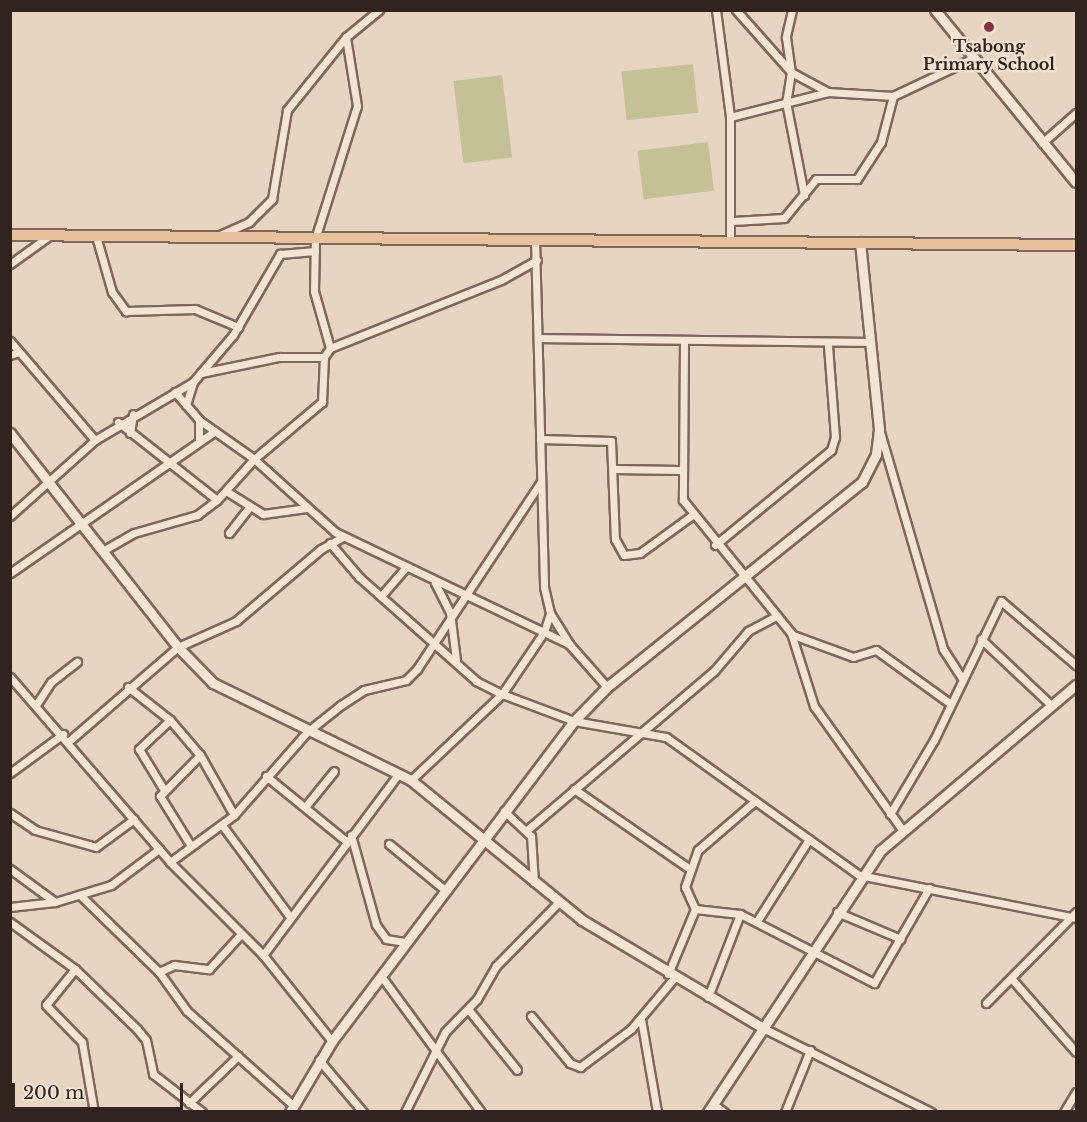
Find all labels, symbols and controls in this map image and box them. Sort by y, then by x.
marker: Tsabong Primary School [982,20,996,34]
place label: Tsabong Primary School [923,36,1055,74]
scale bar [15,1071,186,1109]
text: 200 m [23,1082,84,1104]

